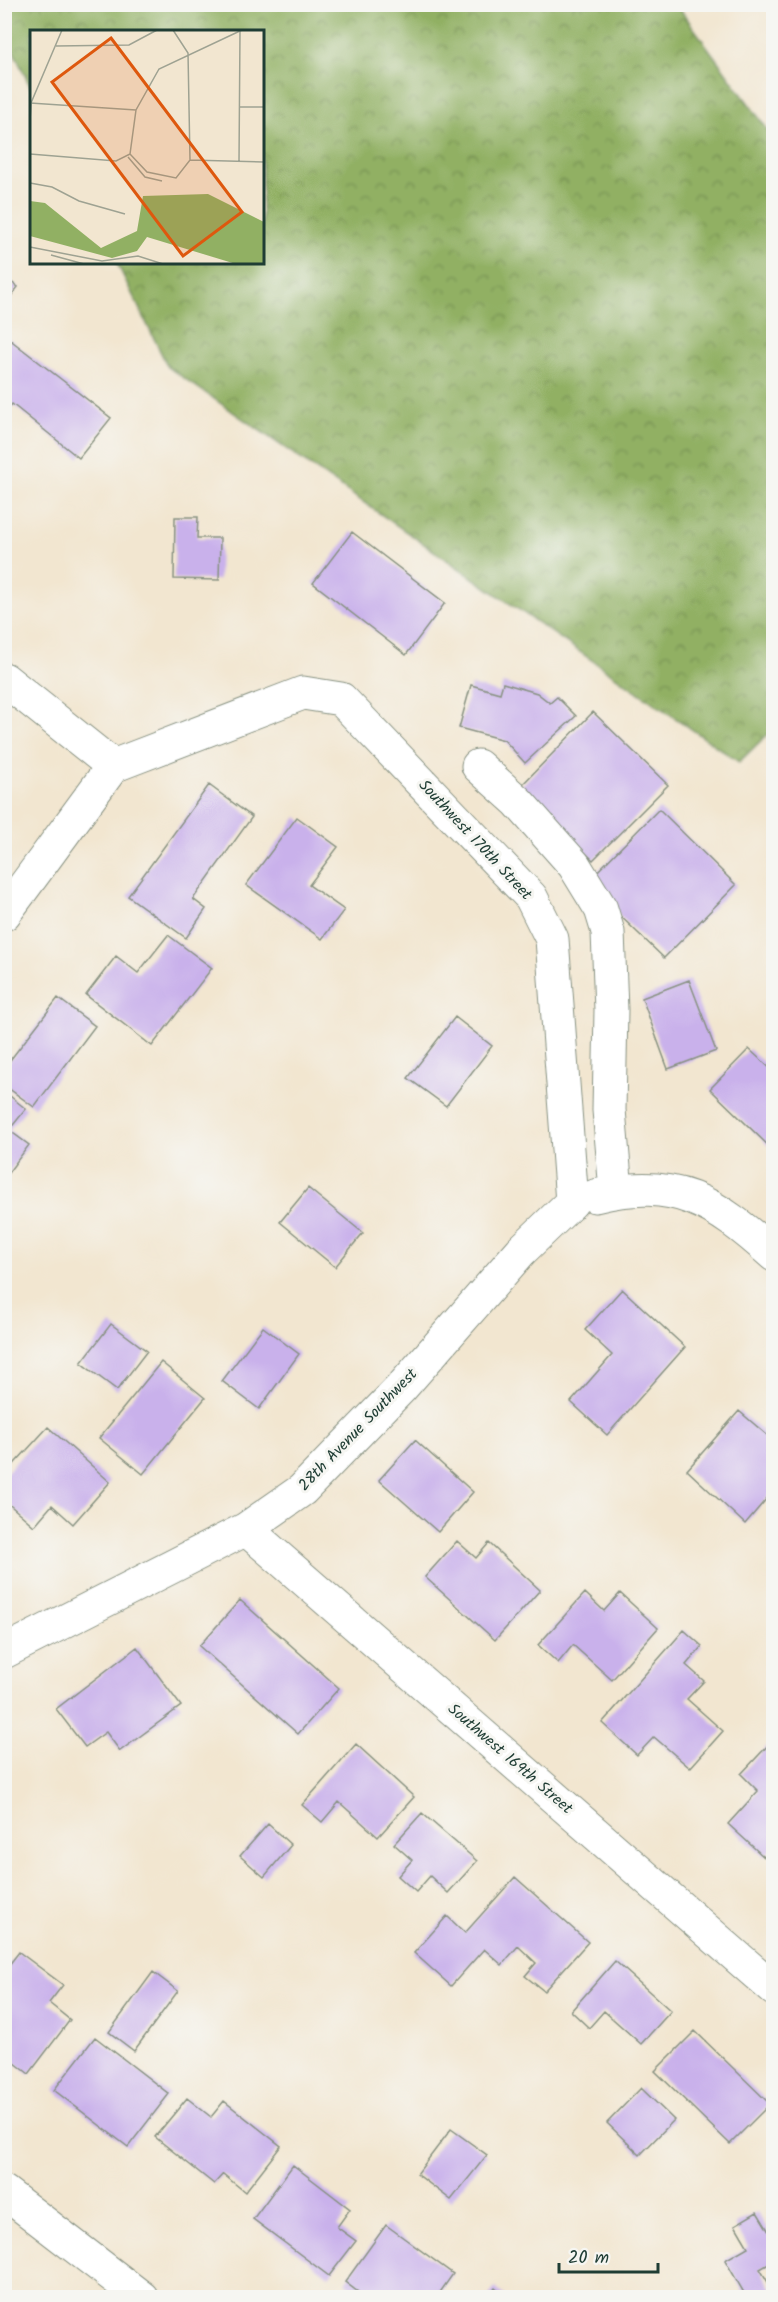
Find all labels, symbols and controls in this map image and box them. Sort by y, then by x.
inset map [30,30,264,264]
street label: Southwest 170th Street [412,774,538,907]
street label: 28th Avenue Southwest [292,1362,424,1497]
street label: Southwest 169th Street [442,1697,579,1821]
scale bar [559,2236,658,2274]
text: 20 m [568,2244,609,2273]

